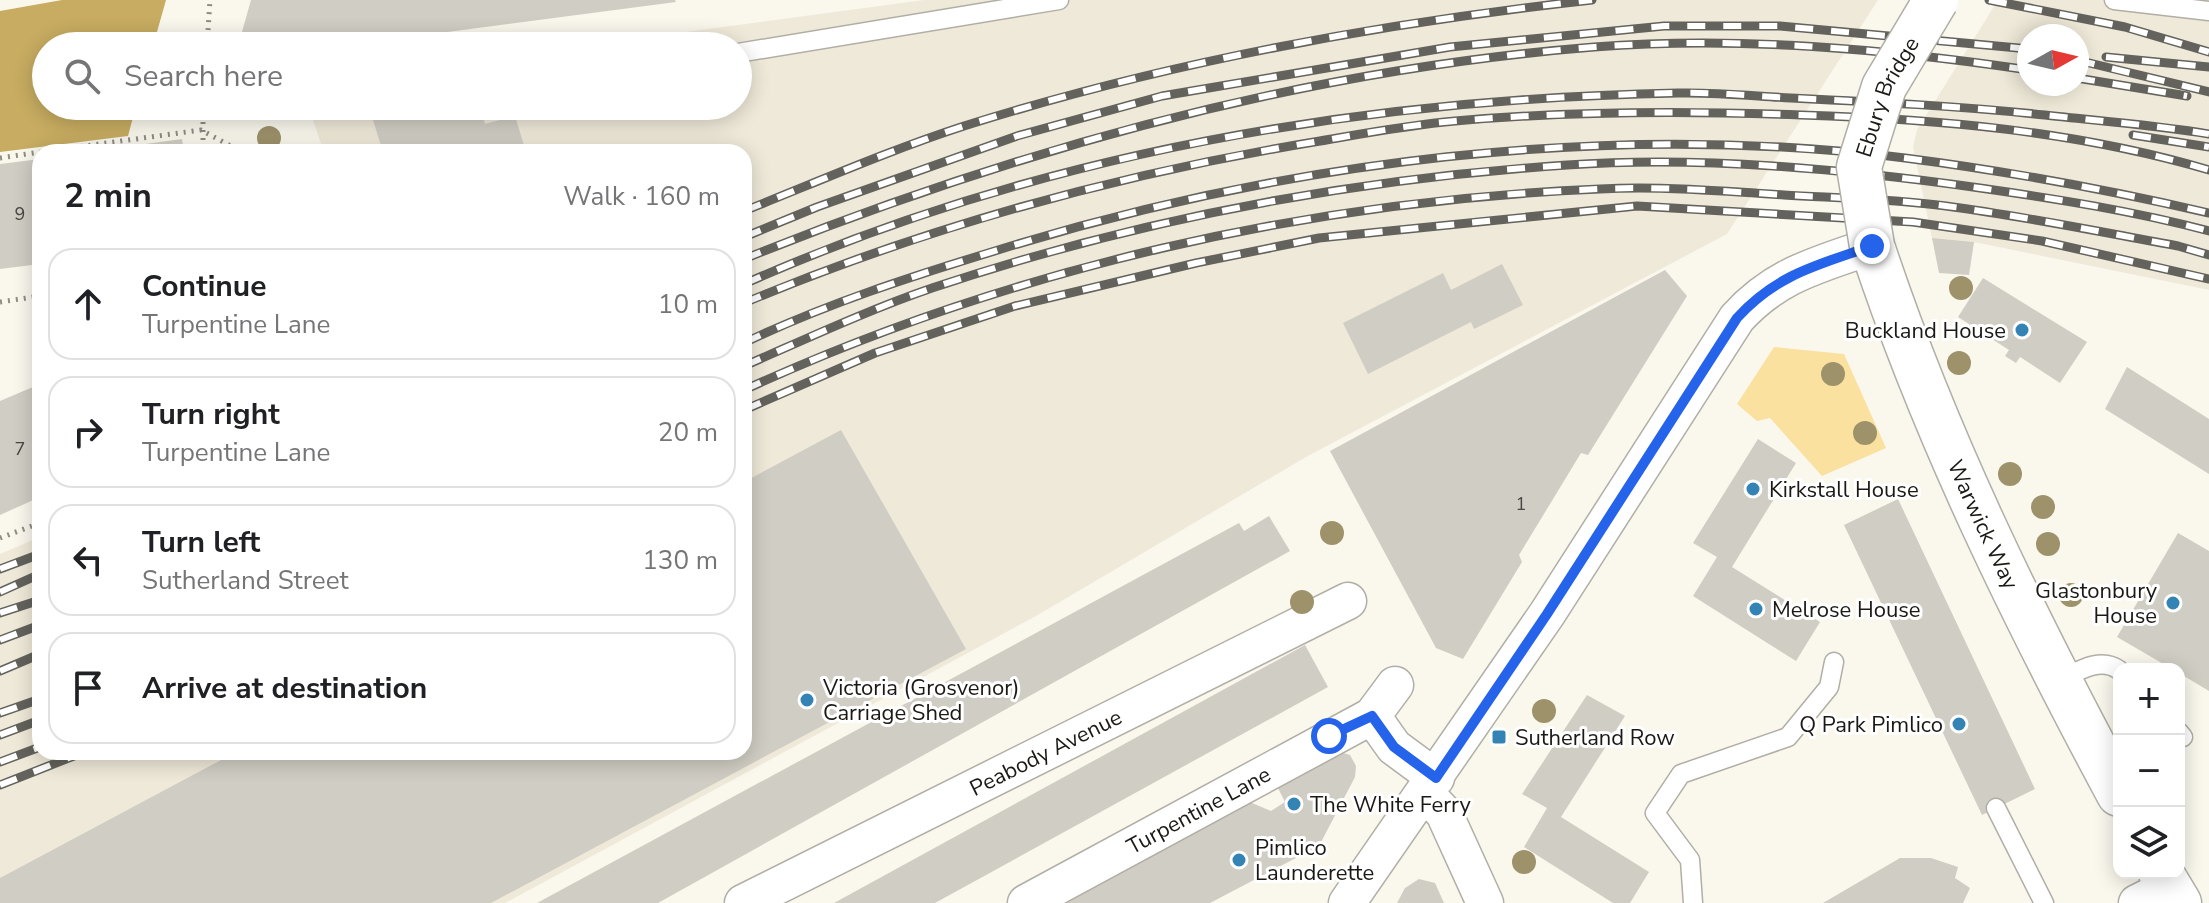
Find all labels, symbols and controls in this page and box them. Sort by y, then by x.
north arrow [2017,24,2089,96]
street label: Ebury Bridge [1849,31,1927,161]
search box [32,32,752,120]
icon: search [60,54,104,98]
text: Search here [124,56,283,97]
text: 2 min [64,173,152,219]
text: Walk · 160 m [563,179,720,214]
house number: 9 [15,202,25,226]
route end [1854,228,1890,264]
text: Continue [142,266,267,307]
icon: ahead [66,282,110,326]
text: 10 m [658,287,718,322]
text: Turpentine Lane [142,307,330,342]
place label: Buckland House [1845,316,2006,346]
marker: Buckland House [2013,321,2031,339]
text: Turn right [142,394,280,435]
icon: right [66,410,110,454]
text: 20 m [658,415,718,450]
text: Turpentine Lane [142,435,330,470]
house number: 7 [15,437,25,461]
street label: Warwick Way [1940,455,2026,595]
place label: Kirkstall House [1769,475,1919,505]
marker: Kirkstall House [1744,480,1762,498]
house number: 1 [1516,492,1526,516]
text: Turn left [142,522,260,563]
icon: left [66,538,110,582]
text: 130 m [642,543,718,578]
text: Sutherland Street [142,563,349,598]
place label: Glastonbury House [2035,576,2158,631]
marker: Glastonbury House [2164,594,2182,612]
place label: Melrose House [1772,595,1921,625]
marker: Melrose House [1747,600,1765,618]
map controls [2113,663,2185,879]
button: + [2113,663,2185,735]
icon: arrive [66,666,110,710]
text: Arrive at destination [142,668,427,709]
place label: Victoria (Grosvenor) Carriage Shed [822,673,1020,728]
marker: Victoria (Grosvenor) Carriage Shed [798,691,816,709]
street label: Peabody Avenue [965,702,1127,804]
place label: Q Park Pimlico [1799,710,1943,740]
marker: Q Park Pimlico [1950,715,1968,733]
route start [1311,718,1347,754]
place label: Sutherland Row [1515,723,1675,753]
marker: Sutherland Row [1490,728,1508,746]
button: − [2113,735,2185,807]
street label: Turpentine Lane [1122,760,1276,862]
place label: The White Ferry [1310,790,1472,820]
marker: The White Ferry [1285,795,1303,813]
button: layers [2113,807,2185,879]
place label: Pimlico Launderette [1255,833,1374,888]
marker: Pimlico Launderette [1230,851,1248,869]

